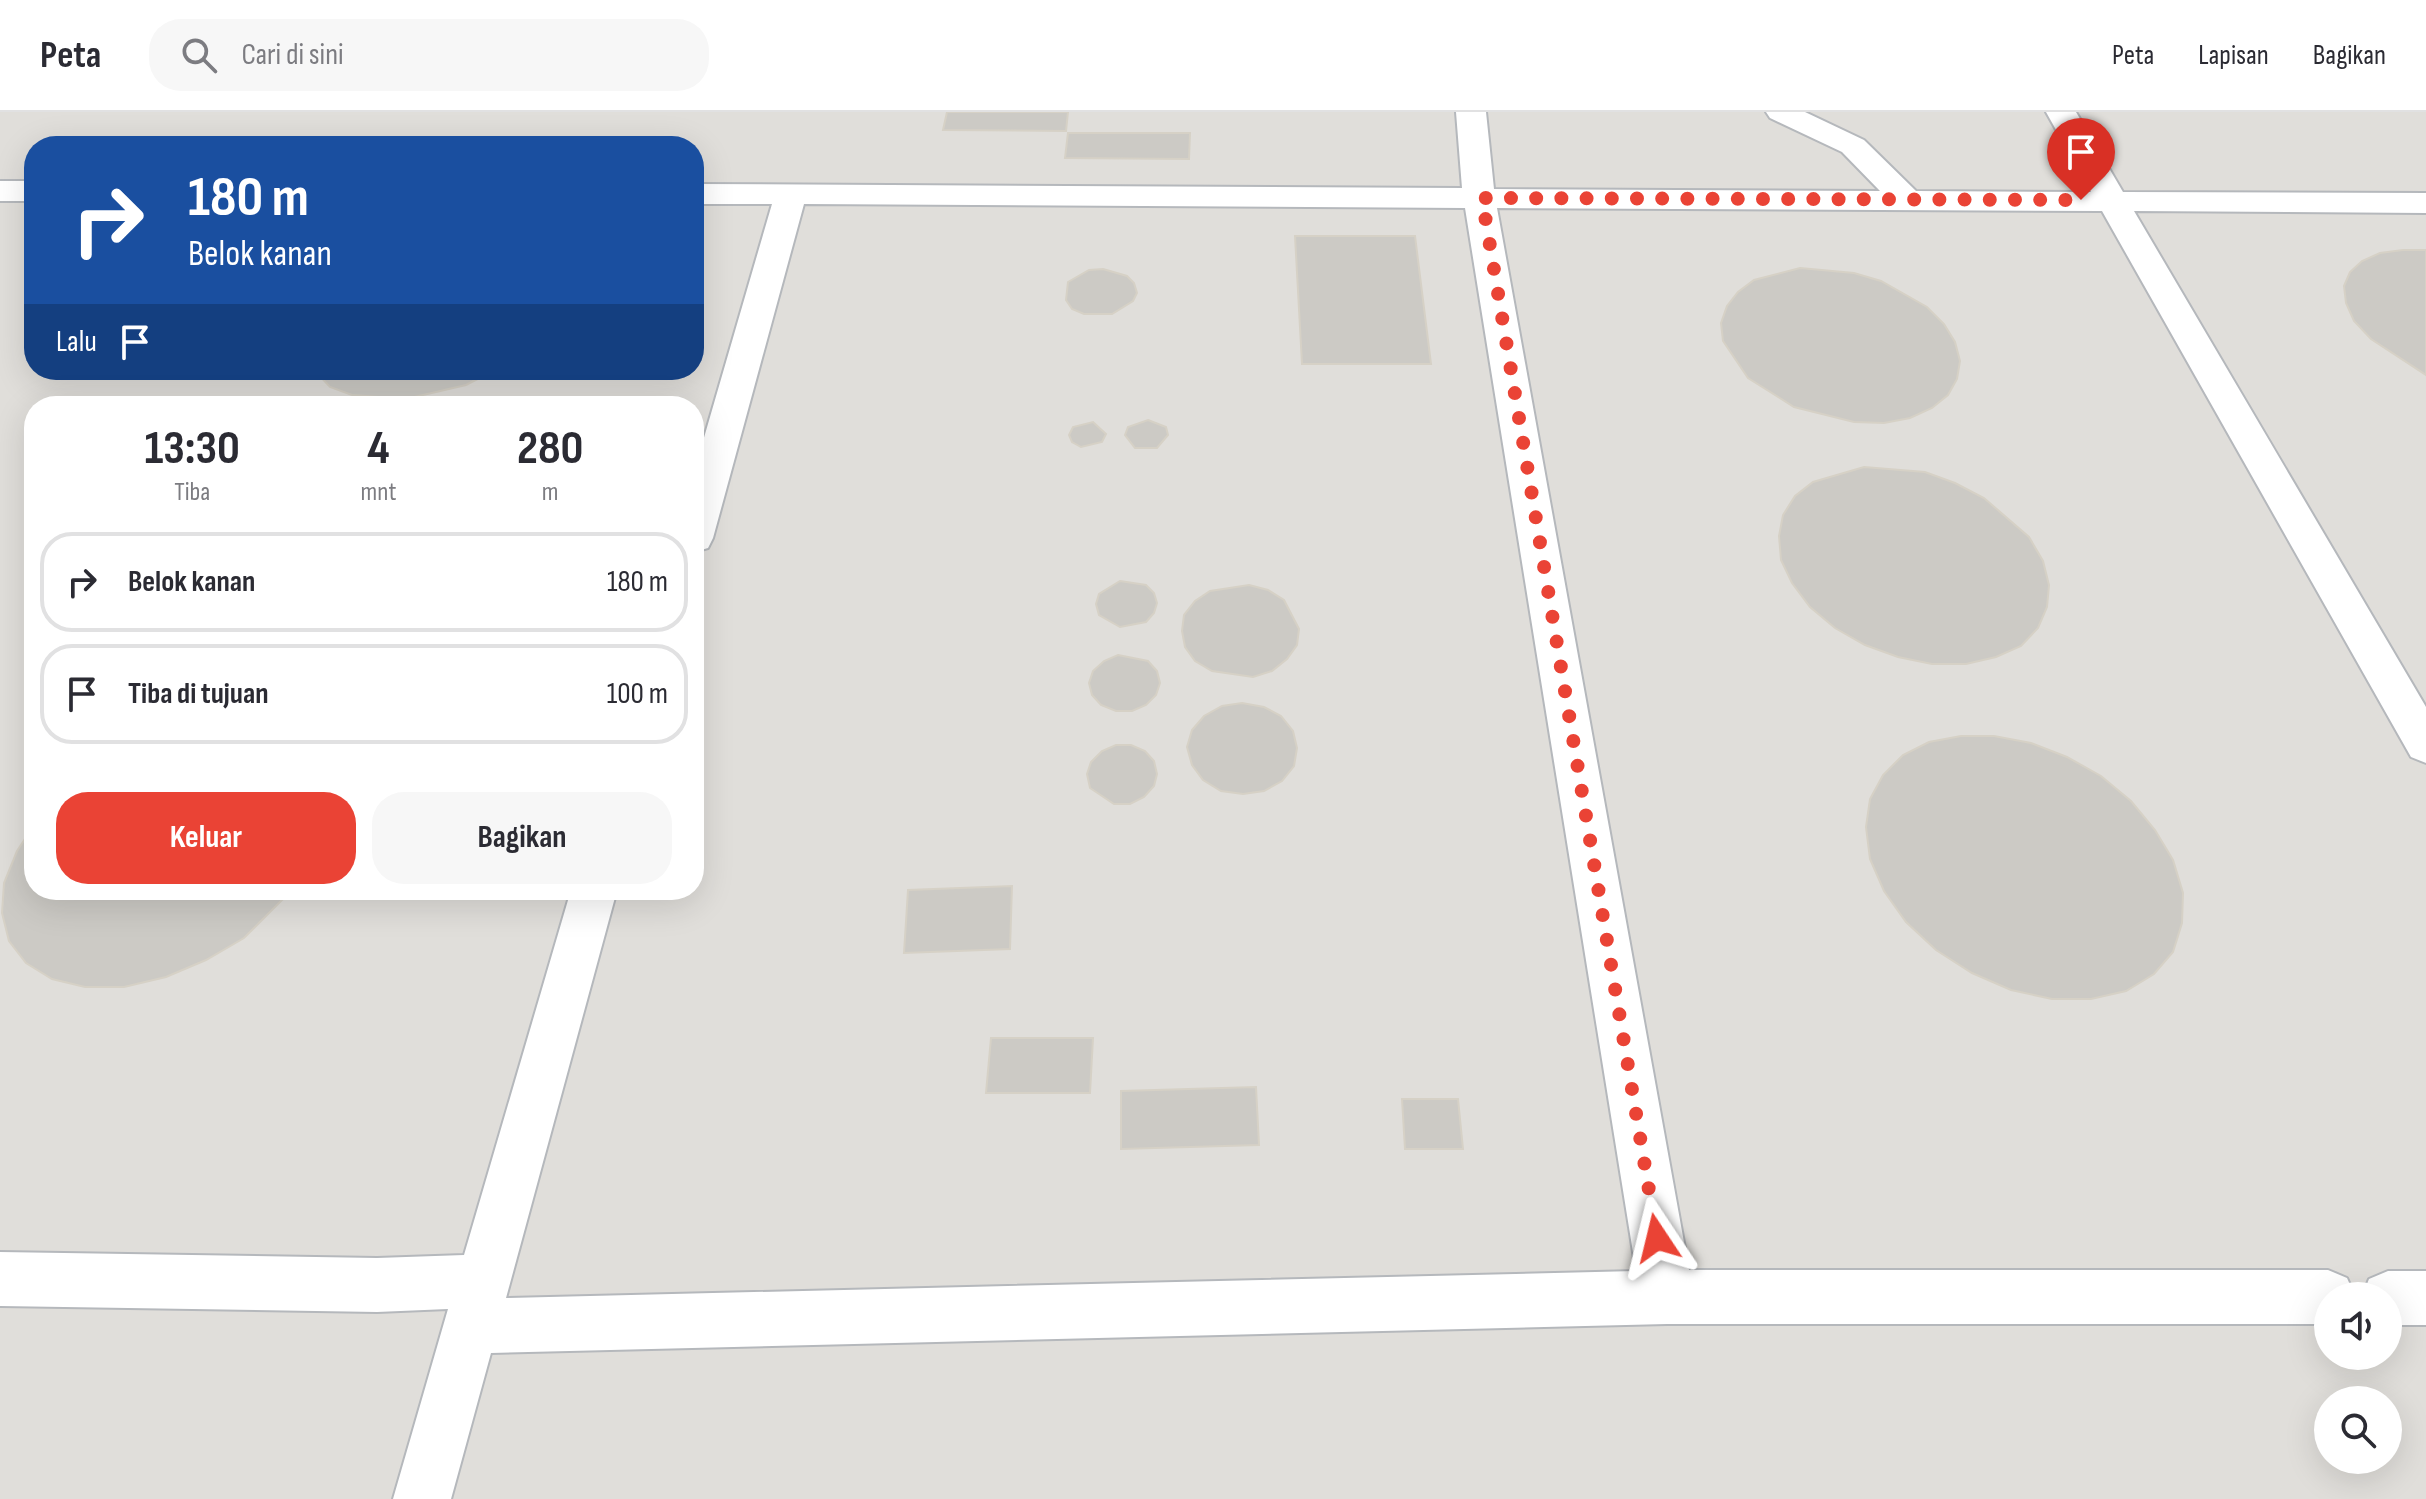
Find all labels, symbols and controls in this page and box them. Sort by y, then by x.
search box [149,19,709,91]
text: Peta [40,33,101,78]
icon: search [177,33,221,77]
text: Cari di sini [241,37,344,73]
text: Peta [2112,39,2154,72]
text: Lapisan [2198,39,2269,72]
text: Bagikan [2313,39,2386,72]
pin [2047,118,2115,200]
icon: arrive [2059,130,2103,174]
text: 180 m [188,165,309,232]
icon: right [56,168,160,272]
text: Belok kanan [188,233,332,276]
icon: arrive [113,320,157,364]
text: Lalu [56,324,97,360]
text: 13:30 [145,420,240,477]
text: 4 [367,420,390,477]
text: 280 [517,420,583,477]
text: Tiba [174,477,210,508]
text: mnt [360,477,396,508]
text: m [542,477,559,508]
icon: right [60,560,104,604]
text: Belok kanan [128,564,255,600]
text: 180 m [607,564,668,600]
icon: arrive [60,672,104,716]
text: Tiba di tujuan [128,676,269,712]
text: 100 m [607,676,668,712]
button: Keluar [56,792,356,884]
button: Bagikan [372,792,672,884]
position arrow [1615,1196,1699,1280]
map controls [2314,1282,2402,1474]
button: sound [2314,1282,2402,1370]
button: search [2314,1386,2402,1474]

